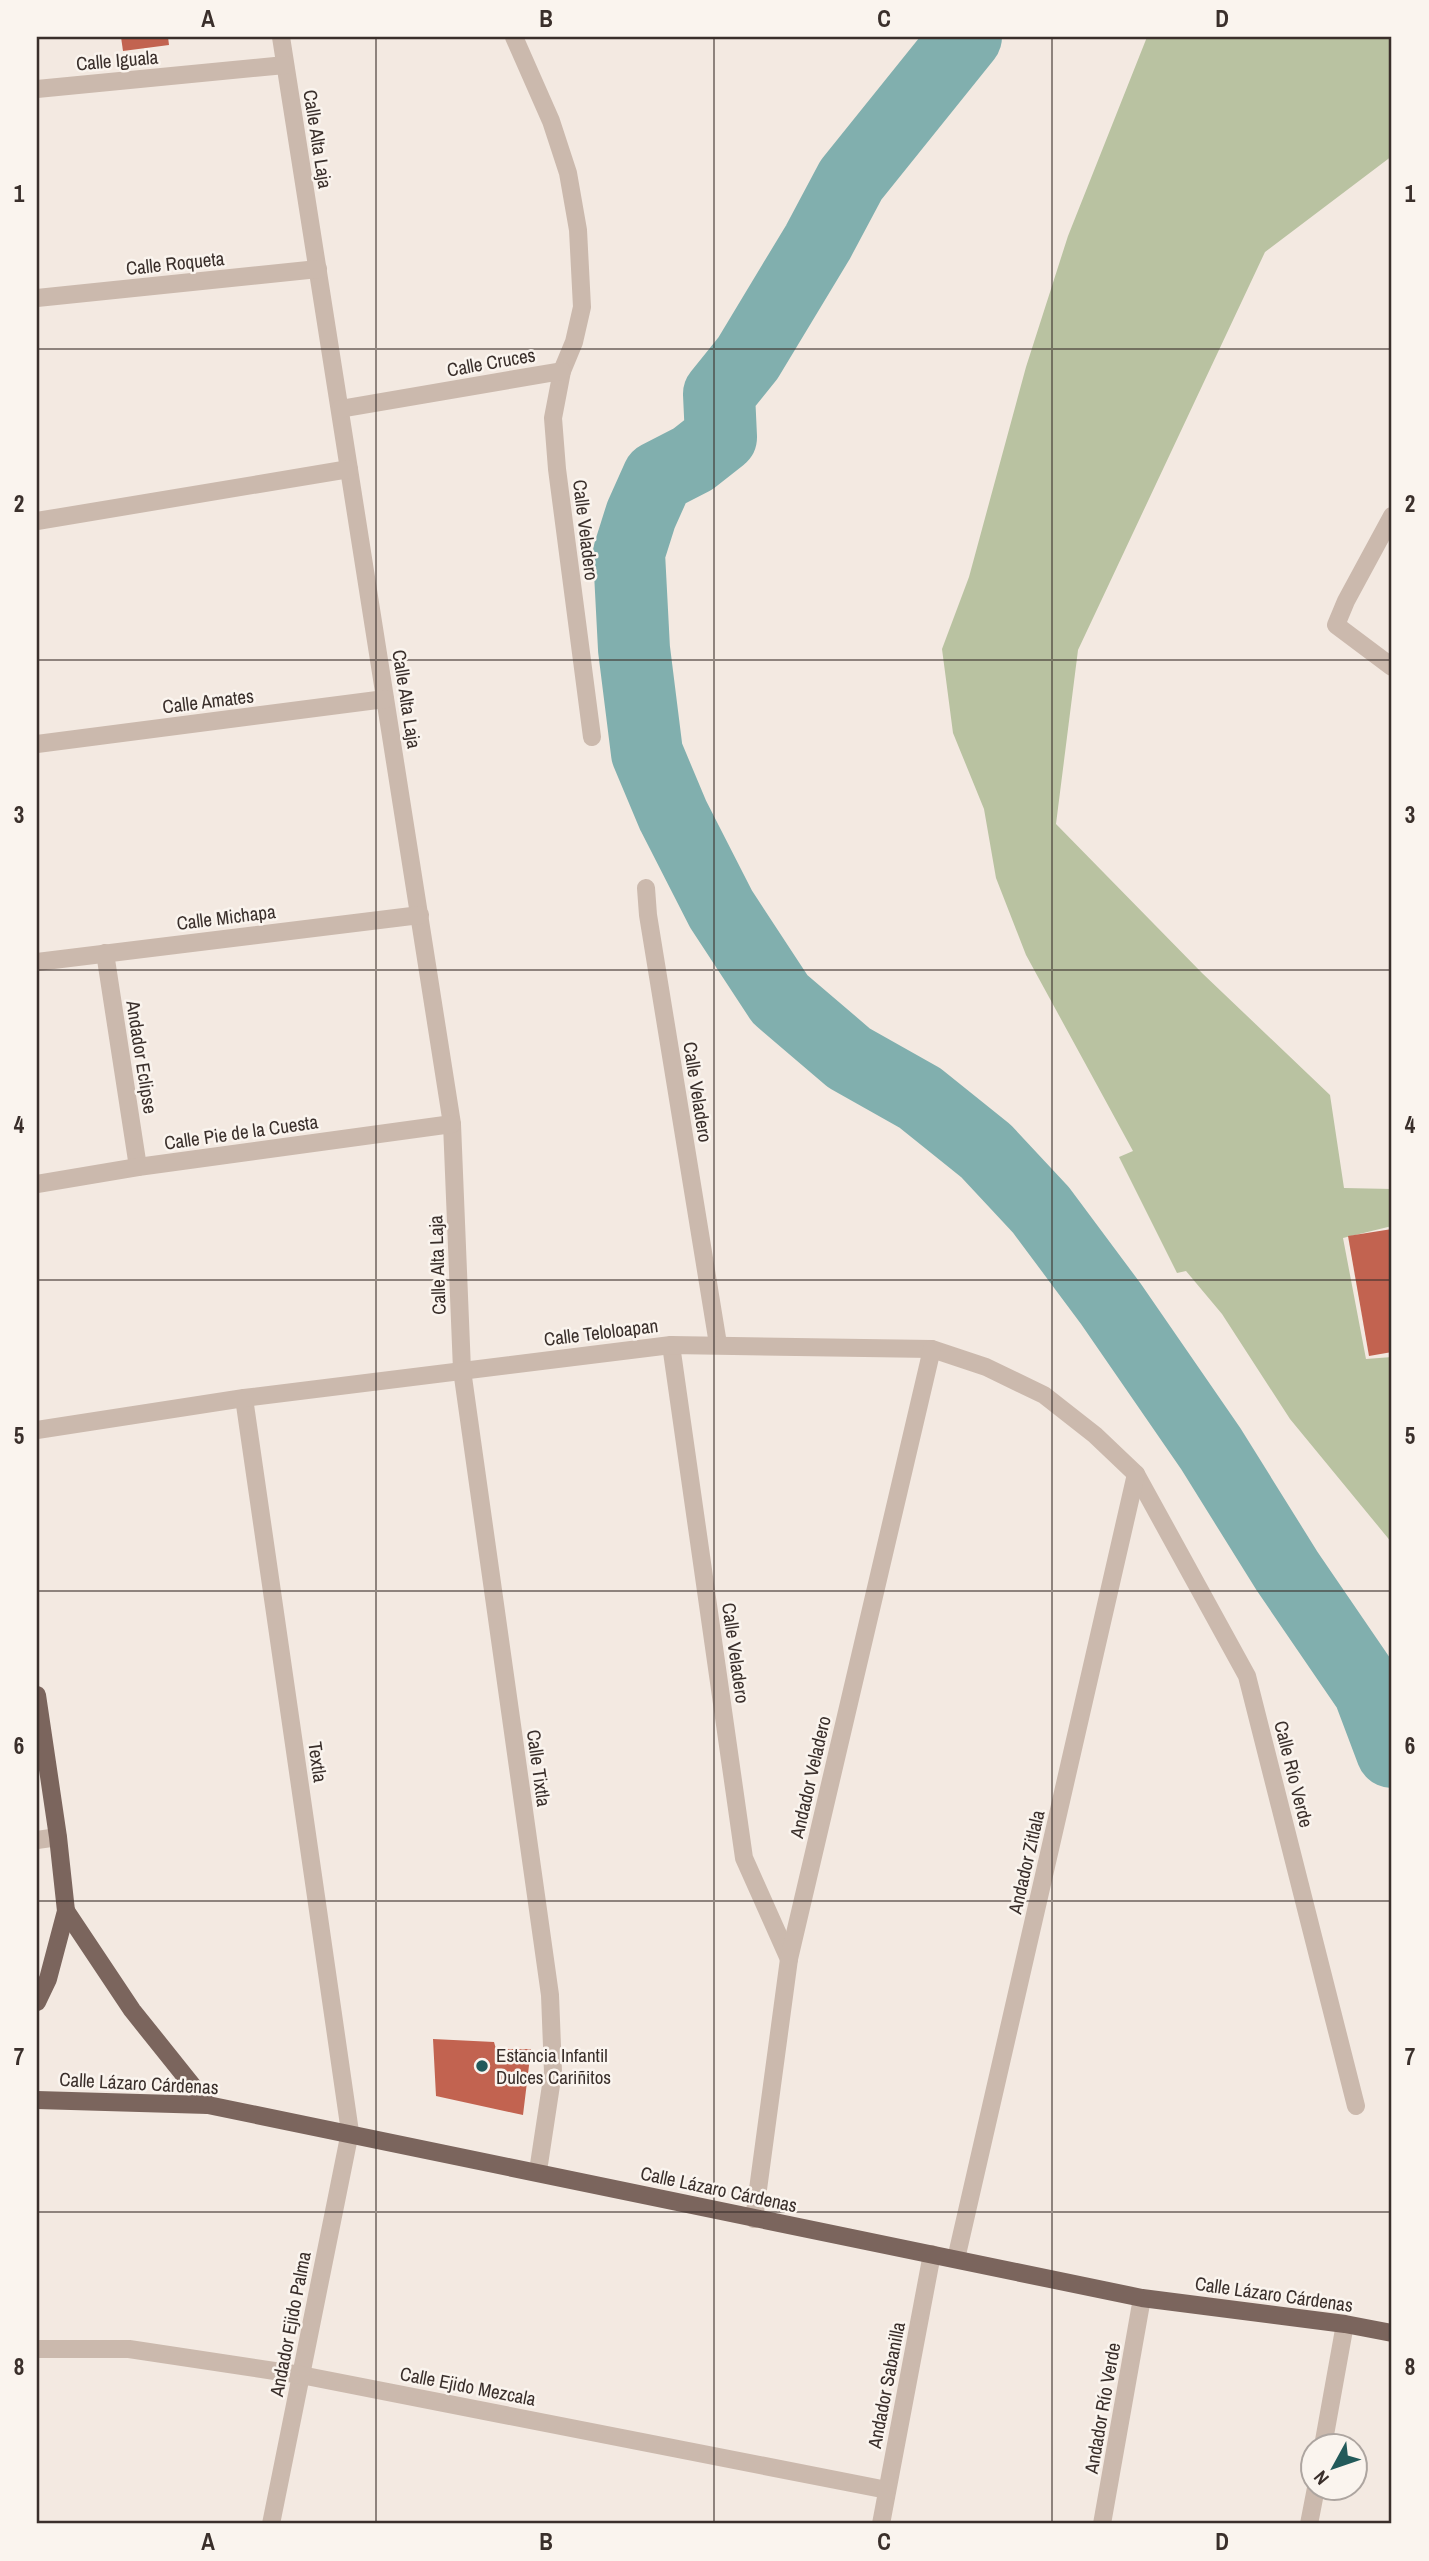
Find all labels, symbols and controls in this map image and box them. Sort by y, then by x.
text: A [201,3,215,34]
text: B [539,3,553,34]
text: C [877,3,891,34]
text: D [1215,3,1229,34]
street label: Calle Iguala [75,43,159,77]
street label: Calle Alta Laja [297,88,339,191]
text: 1 [14,178,25,209]
text: 1 [1405,178,1416,209]
street label: Calle Roqueta [125,245,226,281]
street label: Calle Cruces [445,341,537,383]
street label: Calle Veladero [567,478,605,582]
text: 2 [14,488,24,519]
text: 2 [1405,488,1415,519]
street label: Calle Alta Laja [386,648,428,751]
street label: Calle Amates [161,682,255,719]
text: 3 [14,799,24,830]
text: 3 [1405,799,1415,830]
street label: Calle Michapa [175,898,277,936]
street label: Andador Eclipse [120,998,164,1115]
street label: Calle Veladero [677,1040,719,1144]
street label: Calle Pie de la Cuesta [162,1108,320,1156]
text: 4 [14,1109,25,1140]
text: 4 [1405,1109,1416,1140]
street label: Calle Alta Laja [422,1214,452,1315]
street label: Calle Teloloapan [542,1312,660,1352]
text: 5 [14,1420,24,1451]
text: 5 [1405,1420,1415,1451]
street label: Calle Veladero [716,1601,756,1705]
street label: Andador Veladero [783,1713,837,1842]
street label: Calle Río Verde [1268,1718,1320,1830]
street label: Calle Tixtla [521,1728,557,1808]
text: 6 [14,1730,24,1761]
text: 6 [1405,1730,1415,1761]
street label: Textla [302,1740,334,1784]
street label: Andador Zitlala [1001,1807,1051,1917]
text: 7 [14,2041,24,2072]
text: 7 [1405,2041,1415,2072]
place label: Estancia Infantil Dulces Cariñitos [496,2042,611,2090]
marker: Estancia Infantil Dulces Cariñitos [474,2058,490,2074]
street label: Calle Lázaro Cárdenas [59,2066,219,2100]
street label: Calle Lázaro Cárdenas [638,2160,800,2218]
street label: Andador Ejido Palma [263,2249,317,2400]
street label: Calle Lázaro Cárdenas [1193,2270,1355,2318]
street label: Andador Sabanilla [861,2319,911,2451]
street label: Andador Río Verde [1078,2340,1126,2477]
text: 8 [14,2351,24,2382]
text: 8 [1405,2351,1415,2382]
street label: Calle Ejido Mezcala [398,2360,538,2412]
north arrow [1300,2432,1370,2502]
text: N [1307,2465,1335,2491]
text: A [201,2526,215,2557]
text: B [539,2526,553,2557]
text: C [877,2526,891,2557]
text: D [1215,2526,1229,2557]

